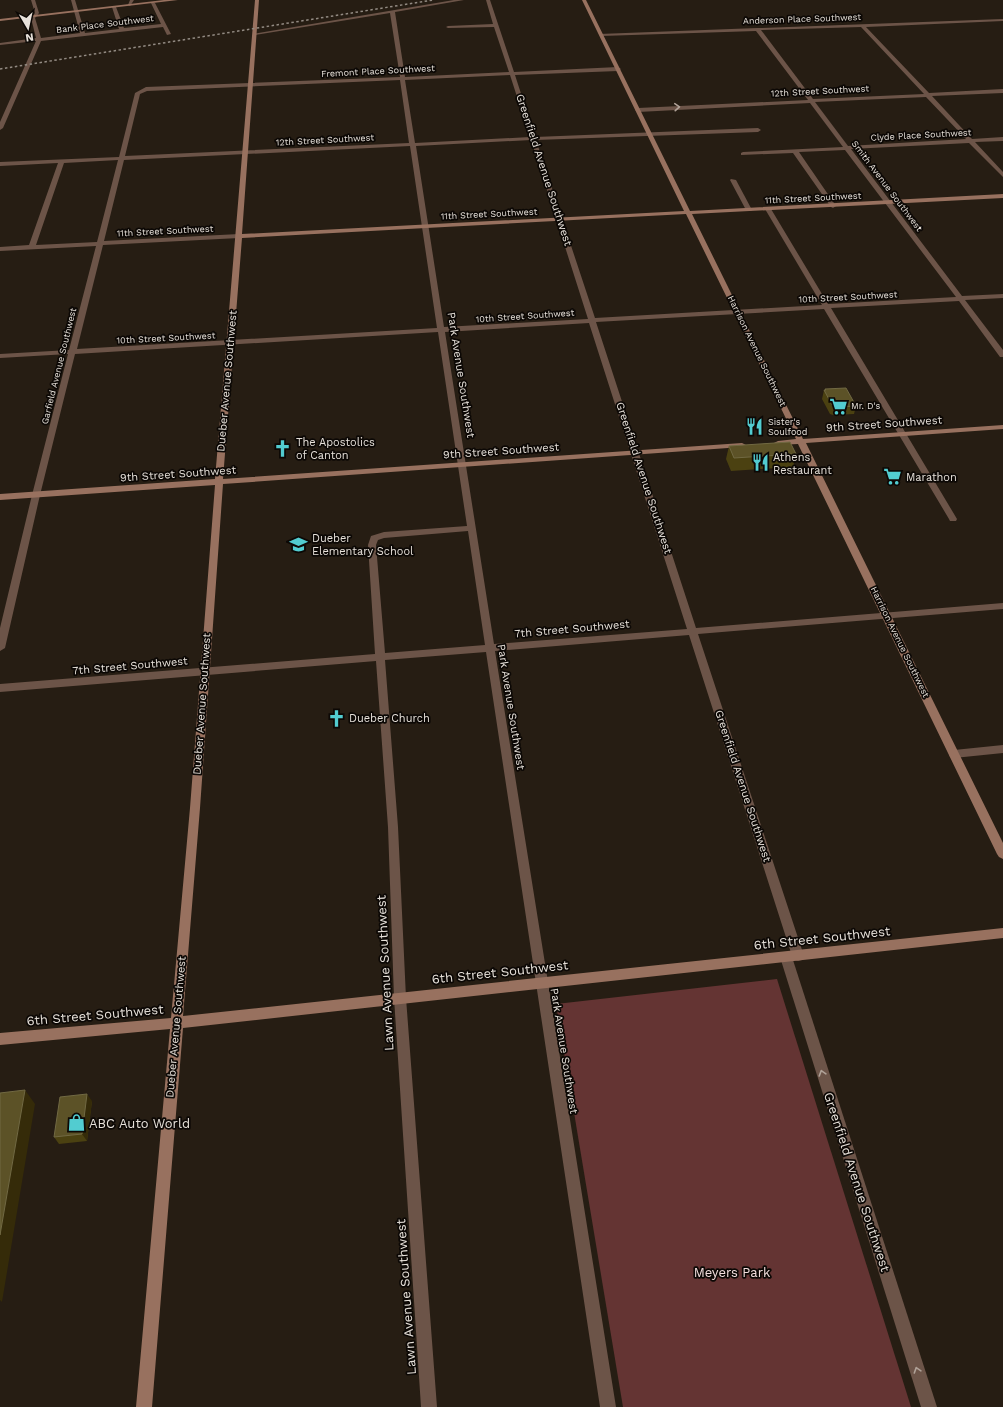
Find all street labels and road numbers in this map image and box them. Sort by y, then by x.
street label: Anderson Place Southwest [743,12,862,26]
street label: Bank Place Southwest [56,13,155,35]
street label: Fremont Place Southwest [321,63,435,79]
street label: 12th Street Southwest [771,83,870,99]
street label: Greenfield Avenue Southwest [513,92,575,248]
street label: Clyde Place Southwest [870,127,972,143]
street label: 12th Street Southwest [276,132,375,148]
street label: Smith Avenue Southwest [850,139,924,233]
street label: 11th Street Southwest [764,190,862,206]
street label: 11th Street Southwest [440,206,538,222]
street label: 11th Street Southwest [116,223,214,239]
street label: 10th Street Southwest [798,289,898,305]
street label: Harrison Avenue Southwest [726,294,788,408]
street label: Garfield Avenue Southwest [40,307,78,425]
street label: 10th Street Southwest [475,308,575,324]
street label: Dueber Avenue Southwest [214,309,240,452]
street label: Park Avenue Southwest [445,311,477,439]
street label: 10th Street Southwest [116,330,216,346]
street label: Greenfield Avenue Southwest [613,400,675,556]
street label: 9th Street Southwest [826,413,943,435]
street label: 9th Street Southwest [443,440,560,462]
street label: 9th Street Southwest [120,463,237,485]
street label: Harrison Avenue Southwest [869,585,931,699]
street label: 7th Street Southwest [514,617,631,641]
street label: Dueber Avenue Southwest [191,632,213,775]
street label: Park Avenue Southwest [495,643,527,771]
street label: 7th Street Southwest [72,654,189,678]
street label: Greenfield Avenue Southwest [712,708,774,864]
street label: Lawn Avenue Southwest [373,894,397,1051]
street label: 6th Street Southwest [753,923,892,953]
street label: Dueber Avenue Southwest [163,955,189,1098]
street label: 6th Street Southwest [431,957,570,987]
street label: Park Avenue Southwest [548,987,580,1115]
street label: 6th Street Southwest [26,1001,165,1028]
street label: Greenfield Avenue Southwest [821,1090,893,1274]
street label: Lawn Avenue Southwest [393,1218,419,1375]

